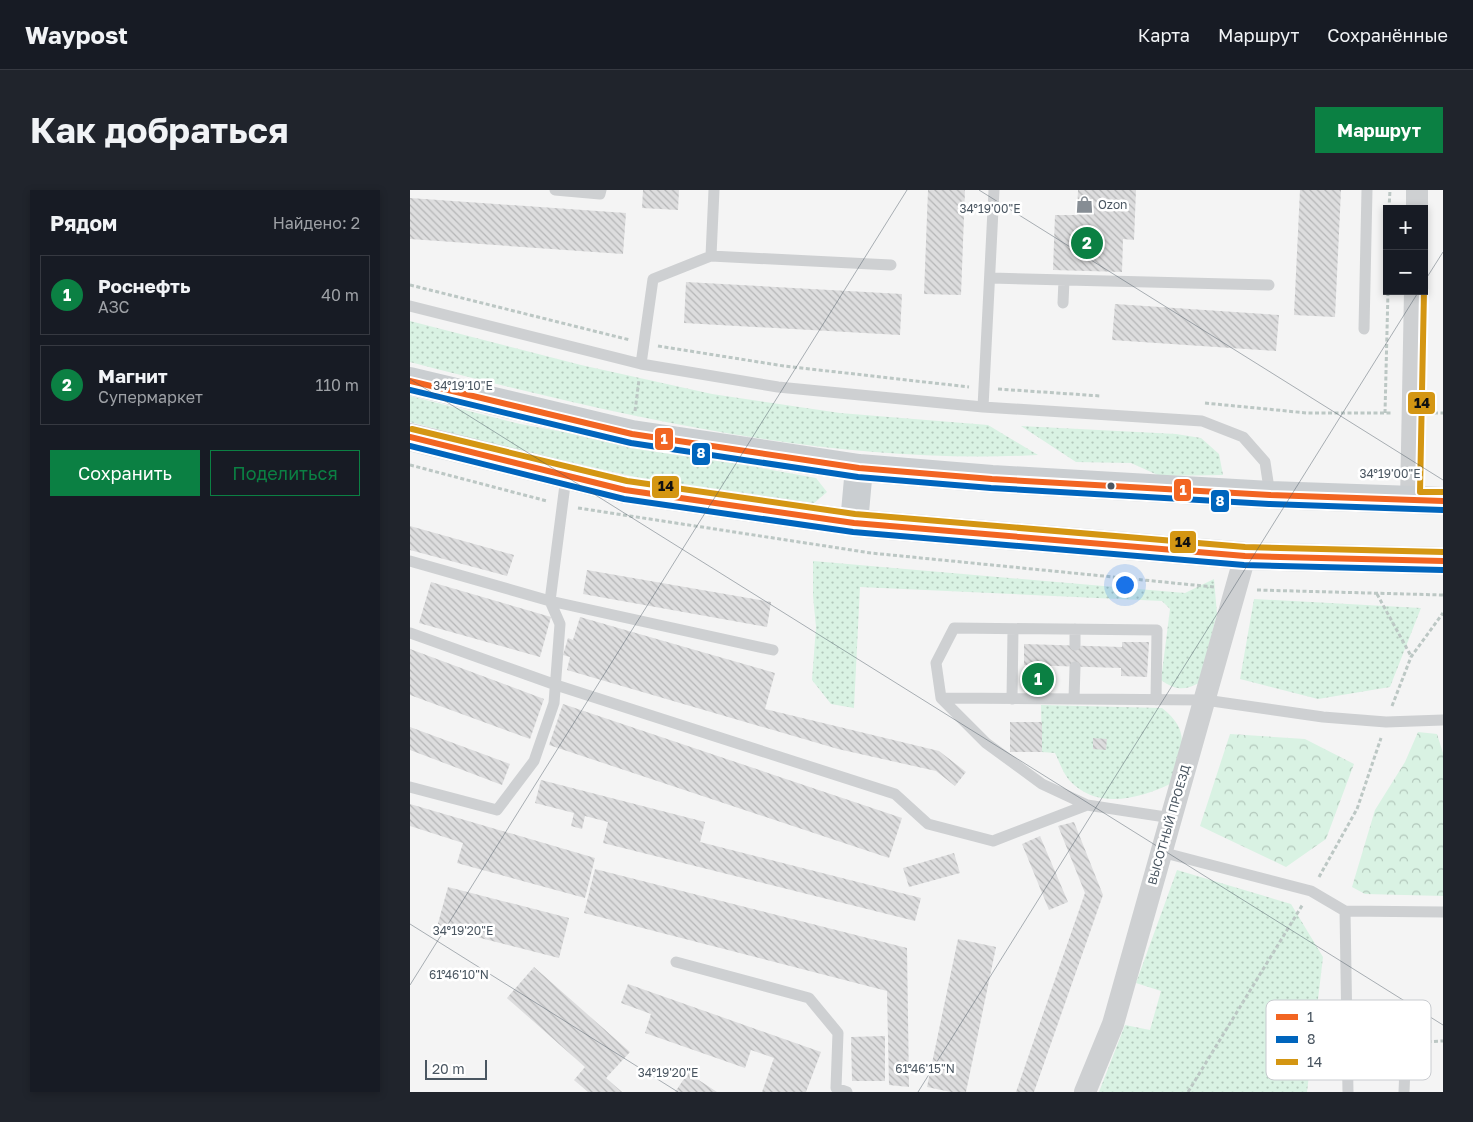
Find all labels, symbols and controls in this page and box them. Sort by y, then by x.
text: Waypost [25,20,128,49]
text: Карта [1138,24,1190,46]
text: Маршрут [1218,24,1299,46]
text: Сохранённые [1327,24,1448,46]
button: Маршрут [1315,107,1443,153]
text: Как добраться [30,109,288,151]
shop icon: Ozon [1074,195,1094,215]
place label: Ozon [1098,197,1127,212]
text: 34°19'00"E [959,201,1021,216]
map controls [1383,205,1428,295]
button: + [1383,205,1428,250]
text: Рядом [50,210,117,236]
text: Найдено: 2 [273,213,360,233]
pin: 2 [1071,224,1103,262]
button: − [1383,250,1428,295]
text: Роснефть [98,274,190,297]
text: 1 [63,285,71,305]
text: 40 m [321,285,359,305]
text: АЗС [98,297,129,317]
text: Магнит [98,364,168,387]
text: 2 [62,375,72,395]
text: 110 m [315,375,359,395]
text: 34°19'10"E [433,378,493,393]
text: Супермаркет [98,387,203,407]
line badge: 14 [1407,391,1436,415]
text: 14 [1414,394,1430,411]
line badge: 1 [654,427,674,451]
text: 1 [660,430,668,447]
line badge: 8 [691,442,711,466]
text: 8 [697,444,706,461]
button: Сохранить [50,450,200,496]
button: Поделиться [210,450,360,496]
text: 34°19'00"E [1359,466,1421,481]
line badge: 14 [651,475,680,499]
text: 14 [658,477,674,494]
line badge: 1 [1173,478,1192,502]
unlabelled marker [1106,481,1116,491]
text: 1 [1179,481,1187,498]
line badge: 8 [1210,489,1230,513]
text: 8 [1216,492,1225,509]
line badge: 14 [1169,530,1197,554]
text: 14 [1175,533,1191,550]
your location [1112,572,1138,598]
pin: 1 [1022,660,1054,698]
street label: ВЫСОТНЫЙ ПРОЕЗД [1144,763,1193,887]
text: 34°19'20"E [433,923,493,938]
text: 61°46'10"N [429,967,489,982]
legend [1266,1000,1431,1080]
text: 1 [1307,1008,1314,1025]
text: 8 [1307,1030,1316,1047]
text: 14 [1307,1053,1322,1070]
scale bar [425,1057,488,1080]
text: 20 m [432,1060,465,1077]
text: 61°46'15"N [895,1061,955,1076]
text: 34°19'20"E [638,1065,698,1080]

